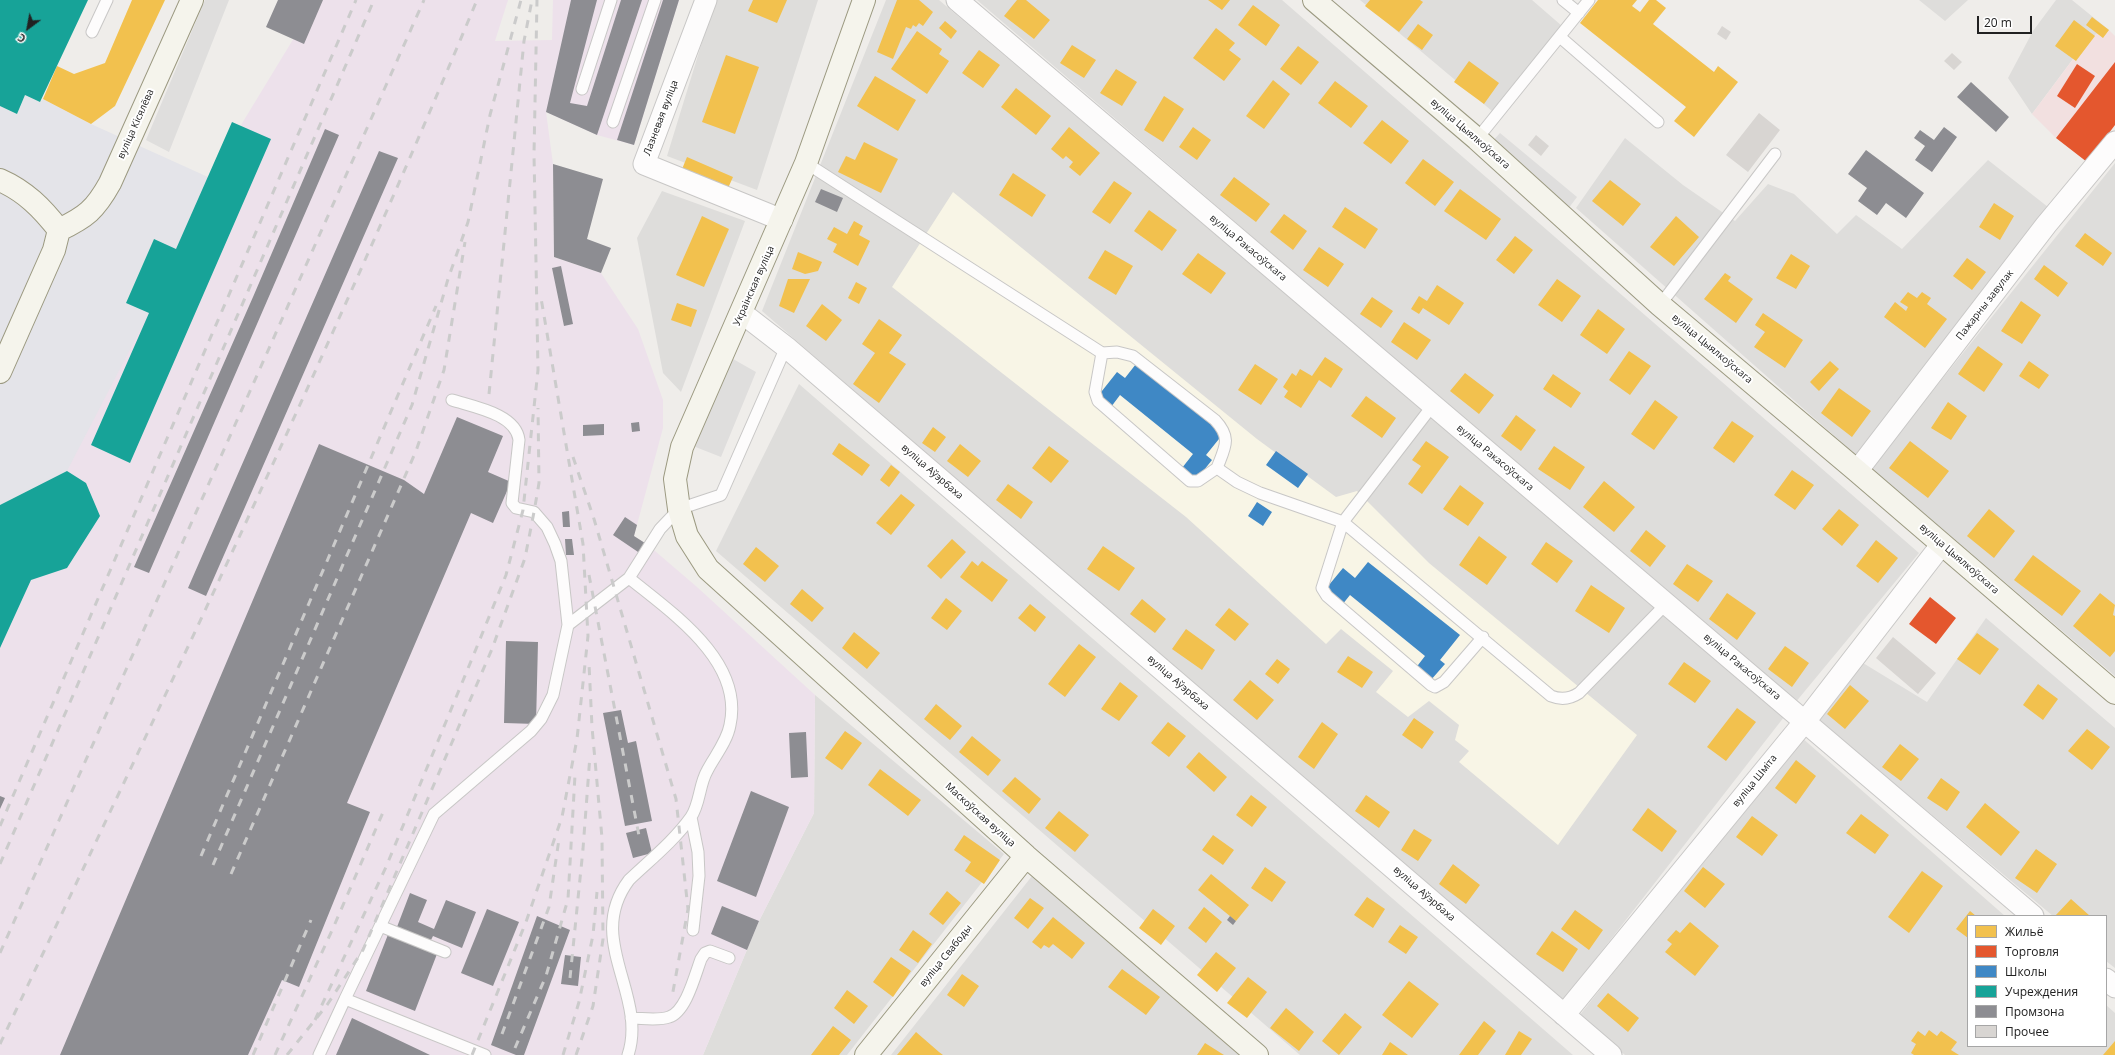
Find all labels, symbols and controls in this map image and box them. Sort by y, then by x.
north arrow [8,8,48,48]
scale bar [1979,8,2034,34]
text: 20 m [1984,14,2012,31]
text: С [14,30,28,47]
street label: Лазневая вуліца [641,79,681,157]
street label: вуліца Кісялёва [115,87,157,161]
street label: вуліца Цыялкоўскага [1428,96,1512,172]
street label: вуліца Ракасоўскага [1207,212,1289,284]
street label: Украінская вуліца [731,244,777,328]
street label: Пажарны завулак [1954,267,2016,343]
street label: вуліца Цыялкоўскага [1669,312,1755,386]
street label: вуліца Ракасоўскага [1454,422,1536,494]
street label: вуліца Аўэрбаха [899,442,965,502]
street label: вуліца Цыялкоўскага [1917,521,2001,597]
street label: вуліца Ракасоўскага [1701,631,1783,703]
street label: вуліца Аўэрбаха [1145,653,1211,713]
street label: вуліца Шміта [1730,752,1780,810]
street label: Маскоўская вуліца [943,780,1017,850]
street label: вуліца Аўэрбаха [1391,864,1457,924]
legend [1967,915,2107,1047]
street label: вуліца Свабоды [917,923,975,989]
text: Жильё [2005,923,2043,940]
text: Торговля [2005,943,2059,960]
text: Школы [2005,963,2047,980]
text: Учреждения [2005,983,2078,1000]
text: Промзона [2005,1003,2064,1020]
text: Прочее [2005,1023,2049,1040]

